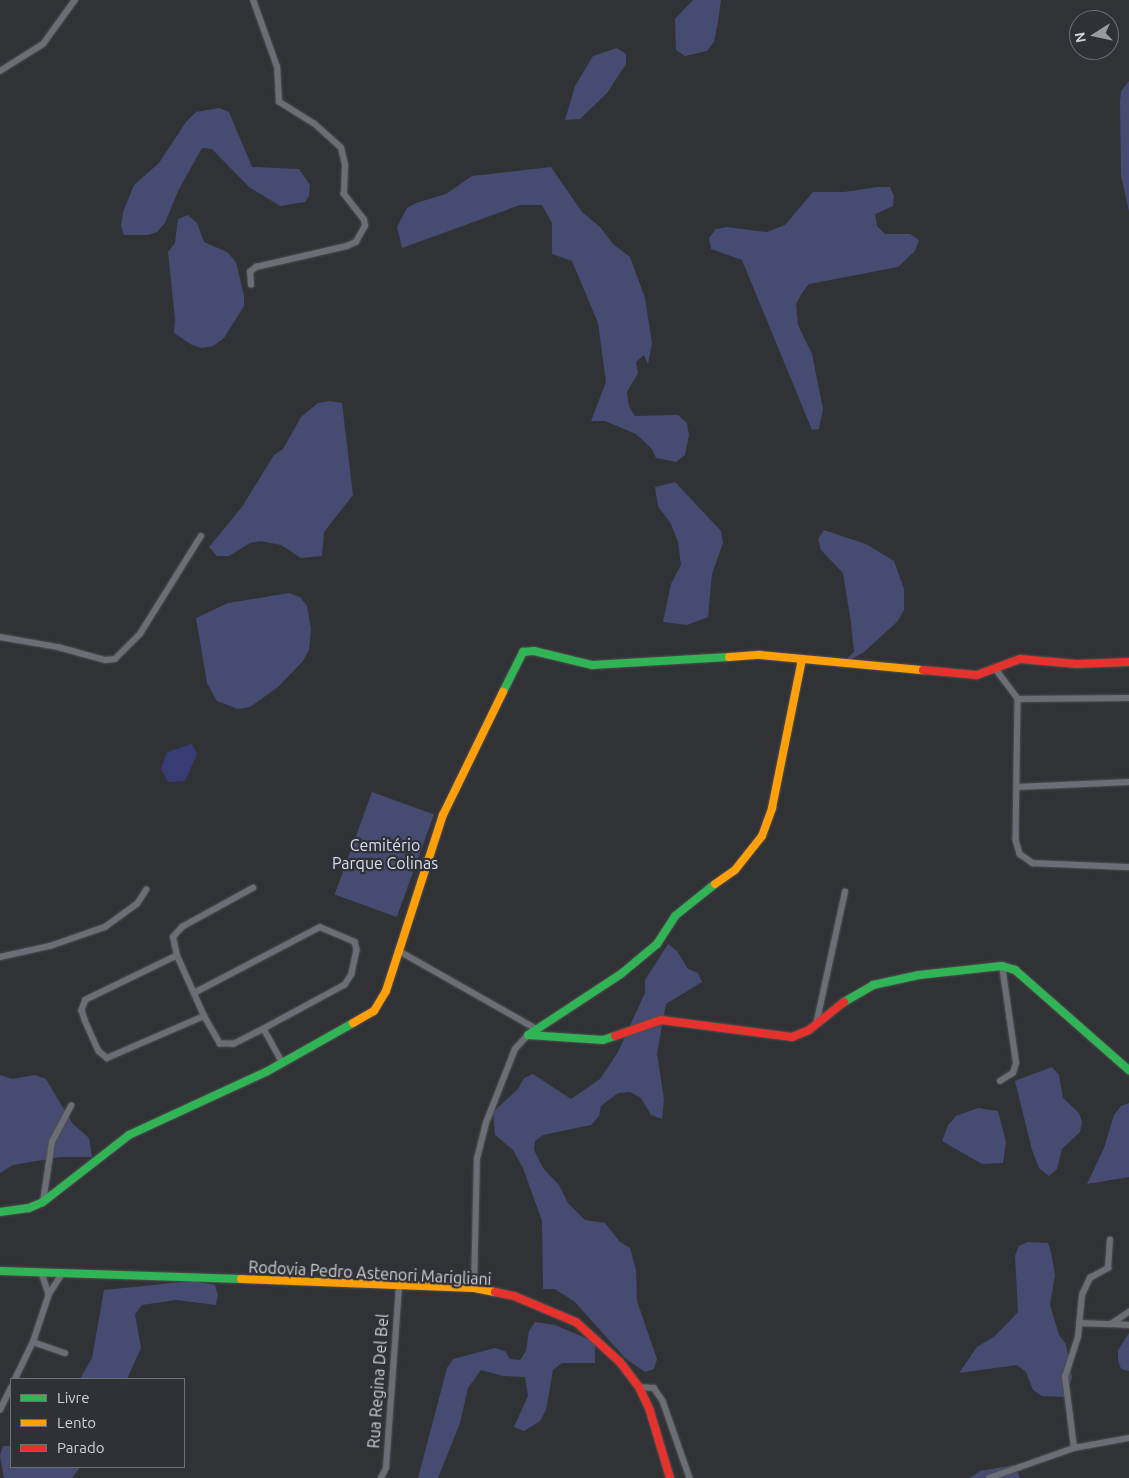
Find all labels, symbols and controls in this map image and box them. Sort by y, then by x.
north arrow [1069,10,1119,60]
text: N [1071,31,1089,44]
park label: Cemitério Parque Colinas [332,835,438,873]
street label: Rodovia Pedro Astenori Marigliani [248,1257,492,1289]
street label: Rua Regina Del Bel [364,1313,392,1449]
legend [10,1378,185,1468]
text: Livre [57,1389,90,1406]
text: Lento [57,1414,96,1431]
text: Parado [57,1439,104,1456]

